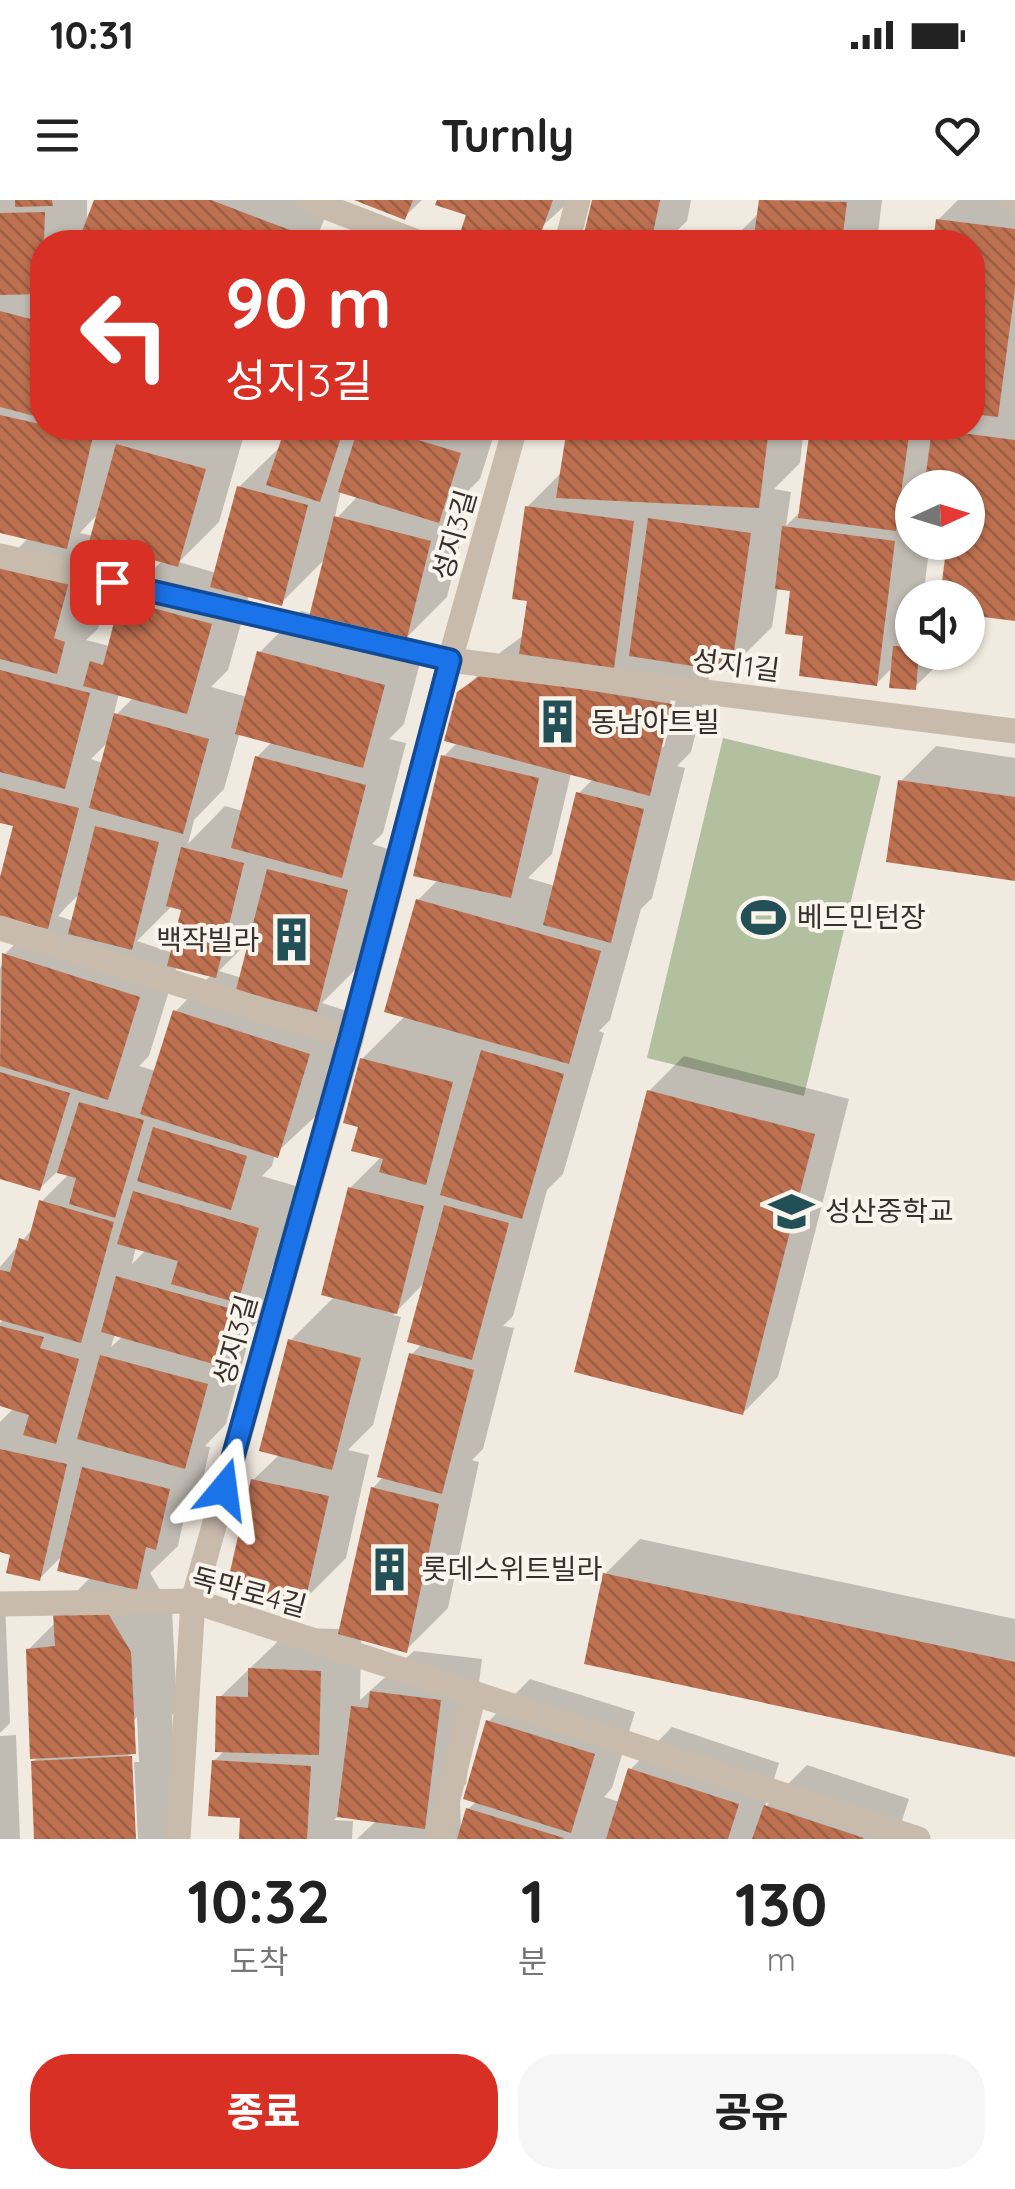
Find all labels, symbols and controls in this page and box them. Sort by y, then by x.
text: 10:31 [50,11,134,59]
text: Turnly [441,107,574,163]
icon: menu [30,108,85,163]
icon: heart [930,108,985,163]
text: 90 m [225,258,392,346]
icon: left [60,270,190,400]
text: 성지3길 [225,352,373,408]
north arrow [895,470,985,560]
map controls [895,470,985,670]
street label: 성지3길 [424,486,483,584]
pin [70,540,155,625]
icon: arrive [85,555,140,610]
button: sound [895,580,985,670]
street label: 성지1길 [690,642,782,687]
building icon: 동남아트빌 [534,698,582,746]
place label: 동남아트빌 [591,704,720,739]
sports icon: 베드민턴장 [740,893,788,941]
place label: 베드민턴장 [797,899,926,934]
building icon: 백작빌라 [268,916,316,964]
place label: 백작빌라 [156,922,259,957]
school or university icon: 성산중학교 [768,1187,816,1235]
place label: 성산중학교 [825,1193,954,1228]
street label: 성지3길 [205,1291,264,1389]
position arrow [172,1437,276,1541]
building icon: 롯데스위트빌라 [365,1545,413,1593]
place label: 롯데스위트빌라 [422,1551,603,1586]
street label: 독막로4길 [188,1559,311,1624]
text: 10:32 [188,1863,330,1938]
text: 1 [521,1863,544,1938]
text: 130 [735,1866,827,1941]
text: m [767,1939,796,1979]
text: 도착 [230,1941,288,1981]
text: 분 [518,1941,547,1981]
button: 종료 [30,2054,498,2169]
button: 공유 [518,2054,985,2169]

